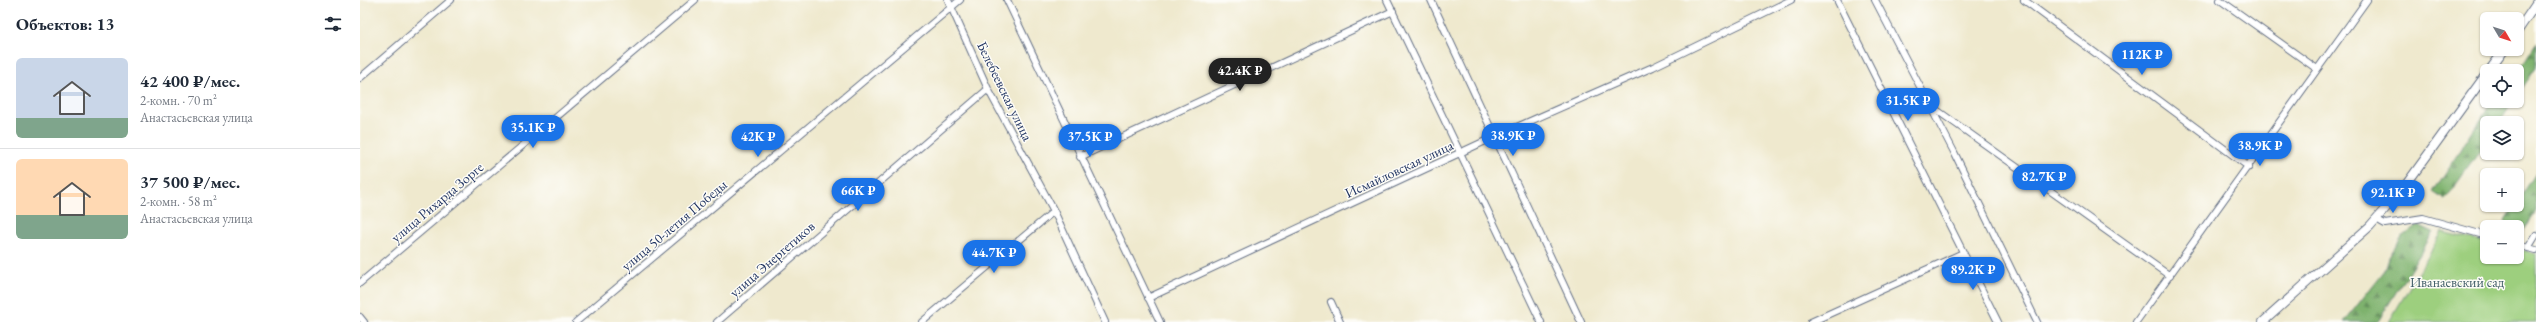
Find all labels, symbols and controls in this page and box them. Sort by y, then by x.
north arrow [2480,12,2524,56]
map controls [2480,12,2524,264]
text: Объектов: 13 [16,13,115,35]
icon: filters [322,13,344,35]
street label: Белебеевская улица [973,38,1037,144]
pin: 112K ₽ [2109,42,2175,76]
text: 112K ₽ [2121,46,2163,63]
pin: 42.4K ₽ [1203,58,1277,92]
text: 42.4K ₽ [1218,62,1262,79]
button: locate [2480,64,2524,108]
text: 42 400 ₽/мес. [140,70,240,92]
icon: home [48,74,96,122]
pin: 31.5K ₽ [1871,88,1945,122]
text: 2-комн. · 70 m² [140,92,217,109]
text: 31.5K ₽ [1886,92,1930,109]
text: Анастасьевская улица [140,109,253,126]
pin: 35.1K ₽ [496,115,570,149]
button: layers [2480,116,2524,160]
text: 35.1K ₽ [511,119,555,136]
pin: 38.9K ₽ [1476,123,1550,157]
pin: 42K ₽ [730,124,786,158]
pin: 37.5K ₽ [1053,124,1127,158]
text: 38.9K ₽ [1491,127,1535,144]
text: 42K ₽ [741,128,775,145]
text: 37.5K ₽ [1068,128,1112,145]
pin: 38.9K ₽ [2223,133,2297,167]
street label: Исмайловская улица [1342,136,1456,202]
text: 38.9K ₽ [2238,137,2282,154]
street label: улица Рихарда Зорге [387,158,487,246]
pin: 82.7K ₽ [2007,164,2081,198]
text: 82.7K ₽ [2022,168,2066,185]
button: + [2480,168,2524,212]
text: 37 500 ₽/мес. [140,171,240,193]
icon: home [48,175,96,223]
street label: улица 50-летия Победы [617,175,731,275]
pin: 66K ₽ [830,178,886,212]
pin: 92.1K ₽ [2356,180,2430,214]
text: 66K ₽ [841,182,875,199]
text: 92.1K ₽ [2371,184,2415,201]
text: 2-комн. · 58 m² [140,193,217,210]
text: Анастасьевская улица [140,210,253,227]
street label: улица Энергетиков [726,217,818,301]
button: − [2480,220,2524,264]
pin: 44.7K ₽ [957,240,1031,274]
text: 44.7K ₽ [972,244,1016,261]
pin: 89.2K ₽ [1936,257,2010,291]
text: 89.2K ₽ [1951,261,1995,278]
park label: Иванаевский сад [2410,273,2505,291]

